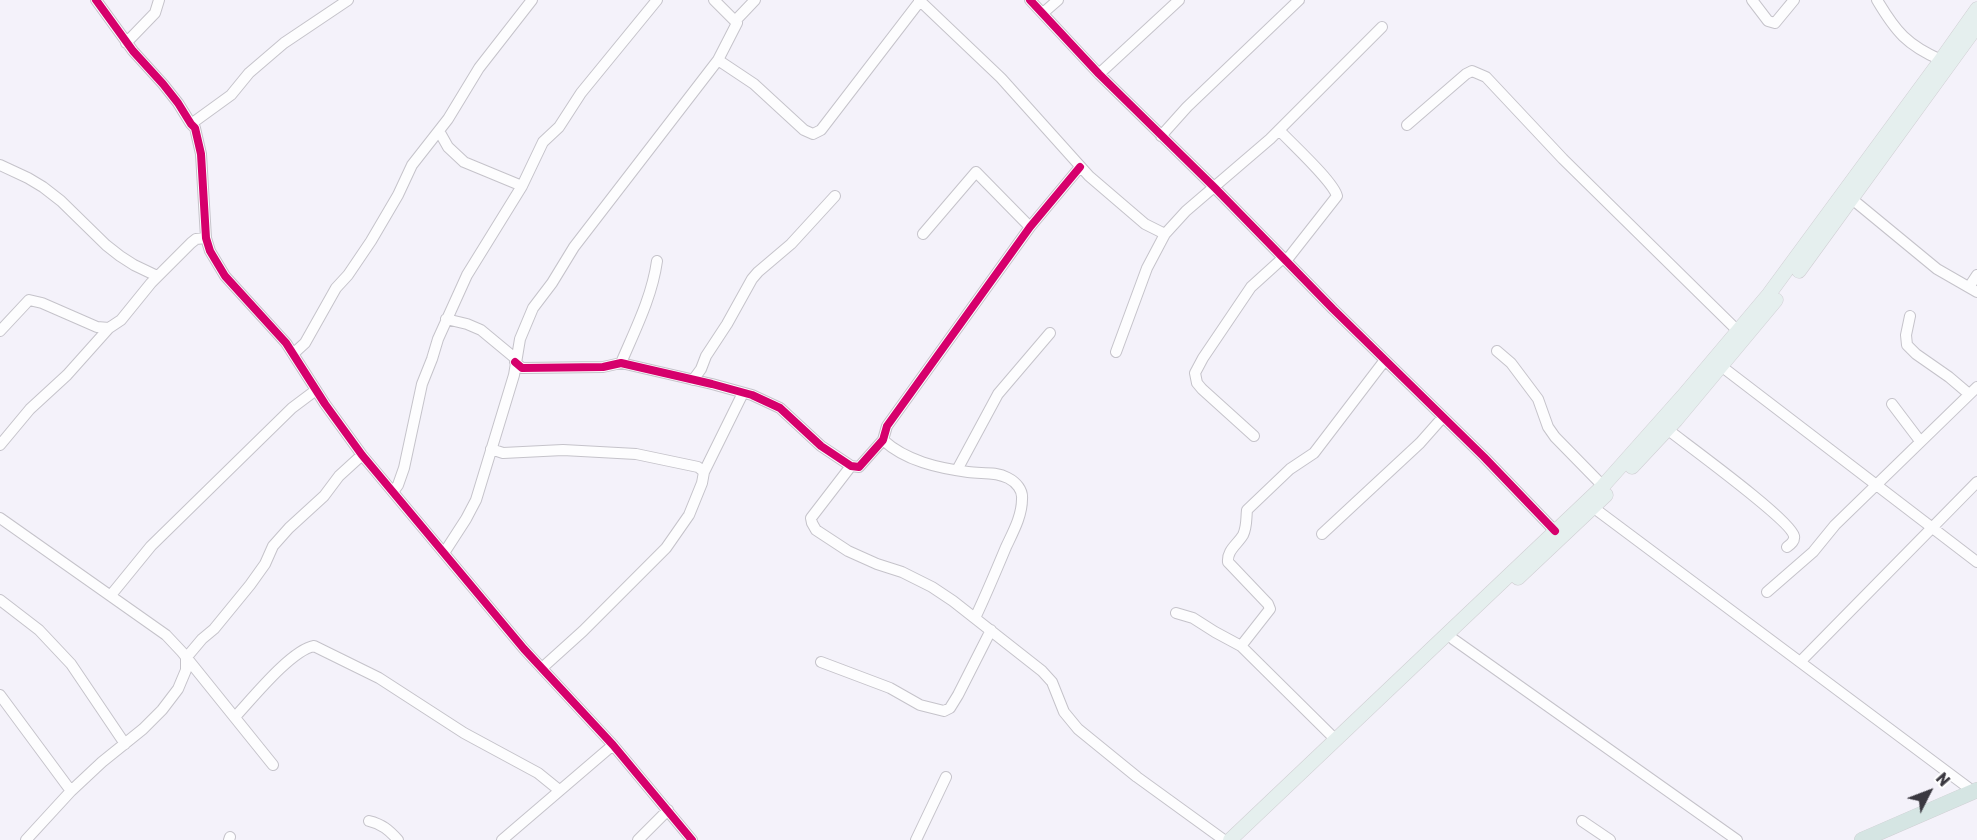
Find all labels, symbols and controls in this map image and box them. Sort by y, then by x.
north arrow [1899,762,1959,822]
text: N [1932,769,1954,790]

